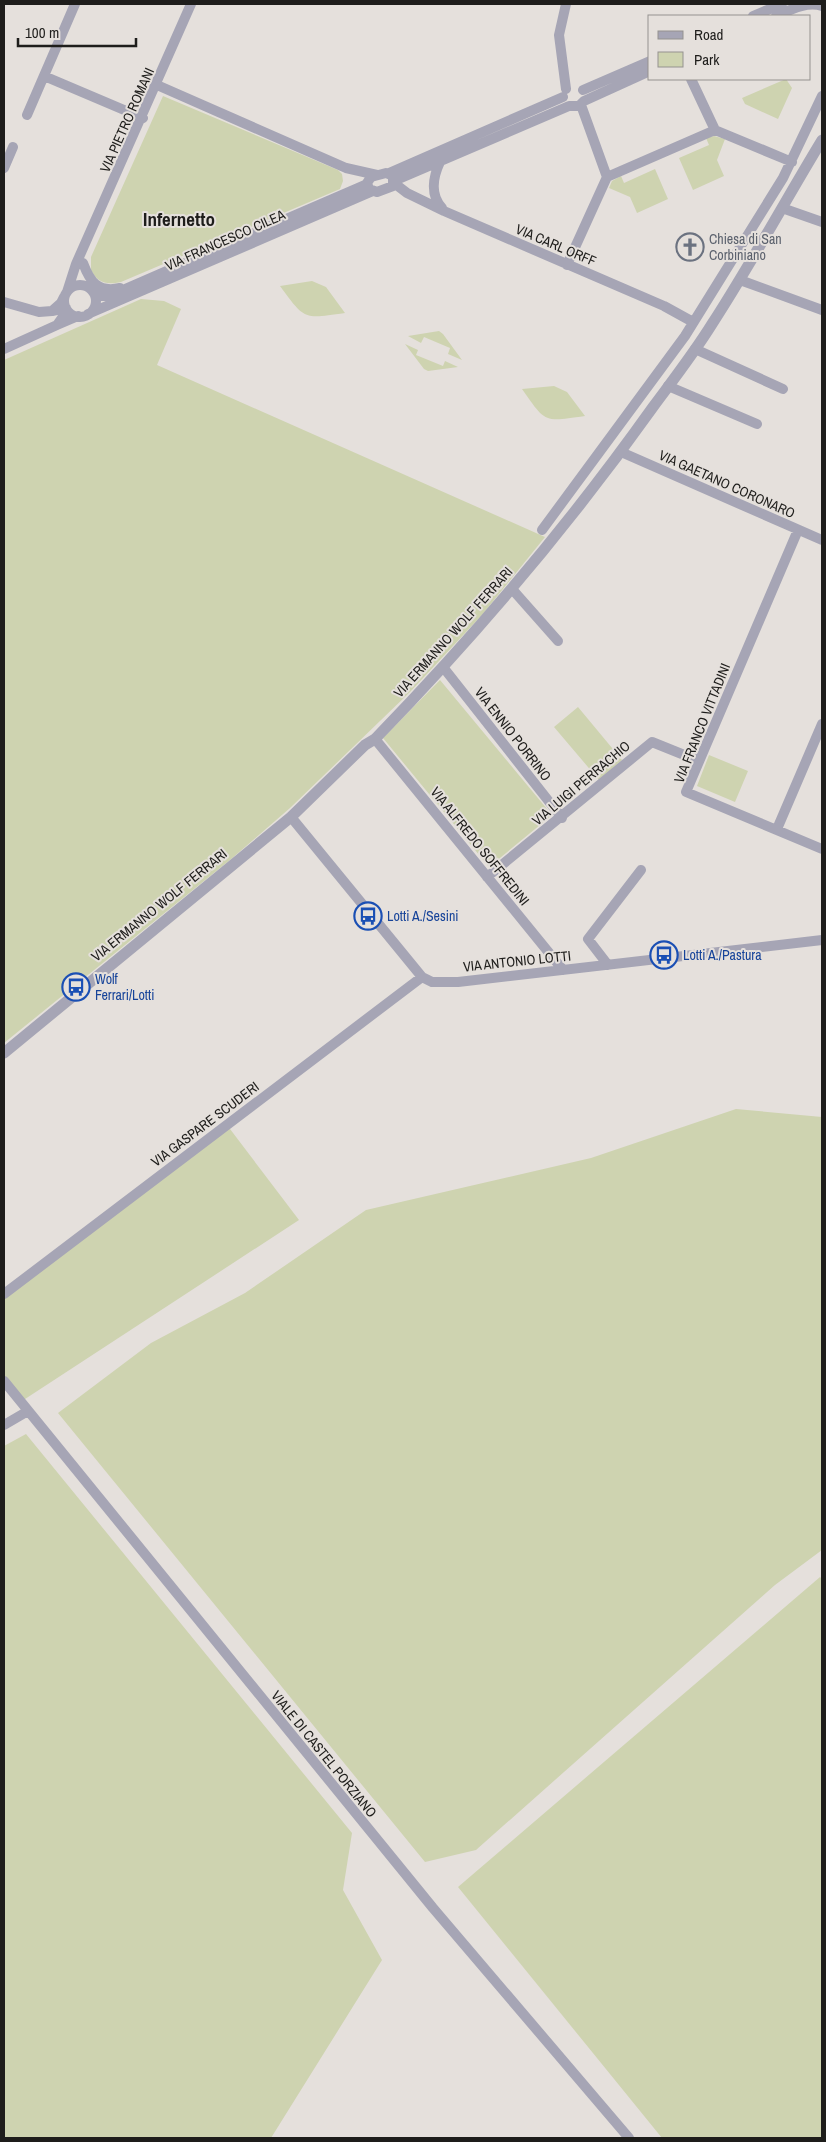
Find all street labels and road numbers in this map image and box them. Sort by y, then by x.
street label: VIA PIETRO ROMANI [96,65,158,175]
street label: VIA FRANCESCO CILEA [162,205,288,275]
street label: VIA CARL ORFF [513,220,599,270]
street label: VIA GAETANO CORONARO [656,446,798,522]
street label: VIA ERMANNO WOLF FERRARI [390,563,516,701]
street label: VIA FRANCO VITTADINI [670,661,734,785]
street label: VIA ENNIO PORRINO [471,683,555,785]
street label: VIA LUIGI PERRACHIO [528,737,634,829]
street label: VIA ALFREDO SOFFREDINI [427,783,533,909]
street label: VIA ERMANNO WOLF FERRARI [87,845,231,965]
street label: VIA ANTONIO LOTTI [462,946,572,976]
street label: VIA GASPARE SCUDERI [147,1078,263,1170]
street label: VIALE DI CASTEL PORZIANO [267,1687,381,1821]

